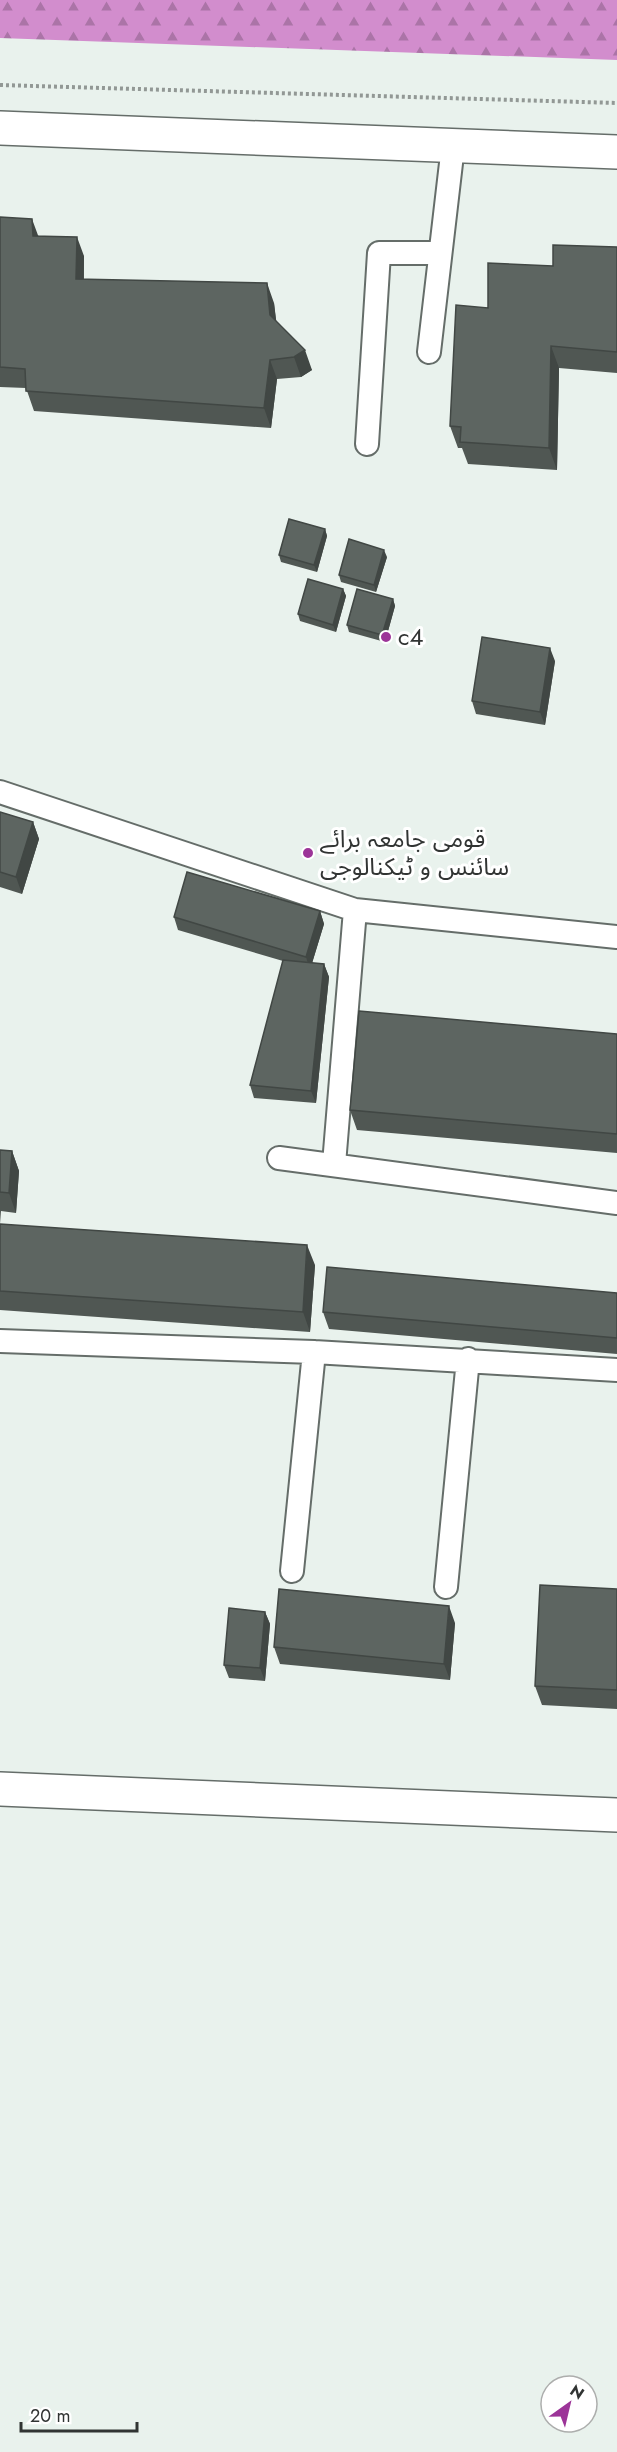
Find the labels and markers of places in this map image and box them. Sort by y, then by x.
place label: c4 [398,619,423,654]
marker: c4 [379,630,393,644]
place label: قومی جامعہ برائے سائنس و ٹیکنالوجی [320,821,509,884]
marker: قومی جامعہ برائے سائنس و ٹیکنالوجی [301,846,315,860]

